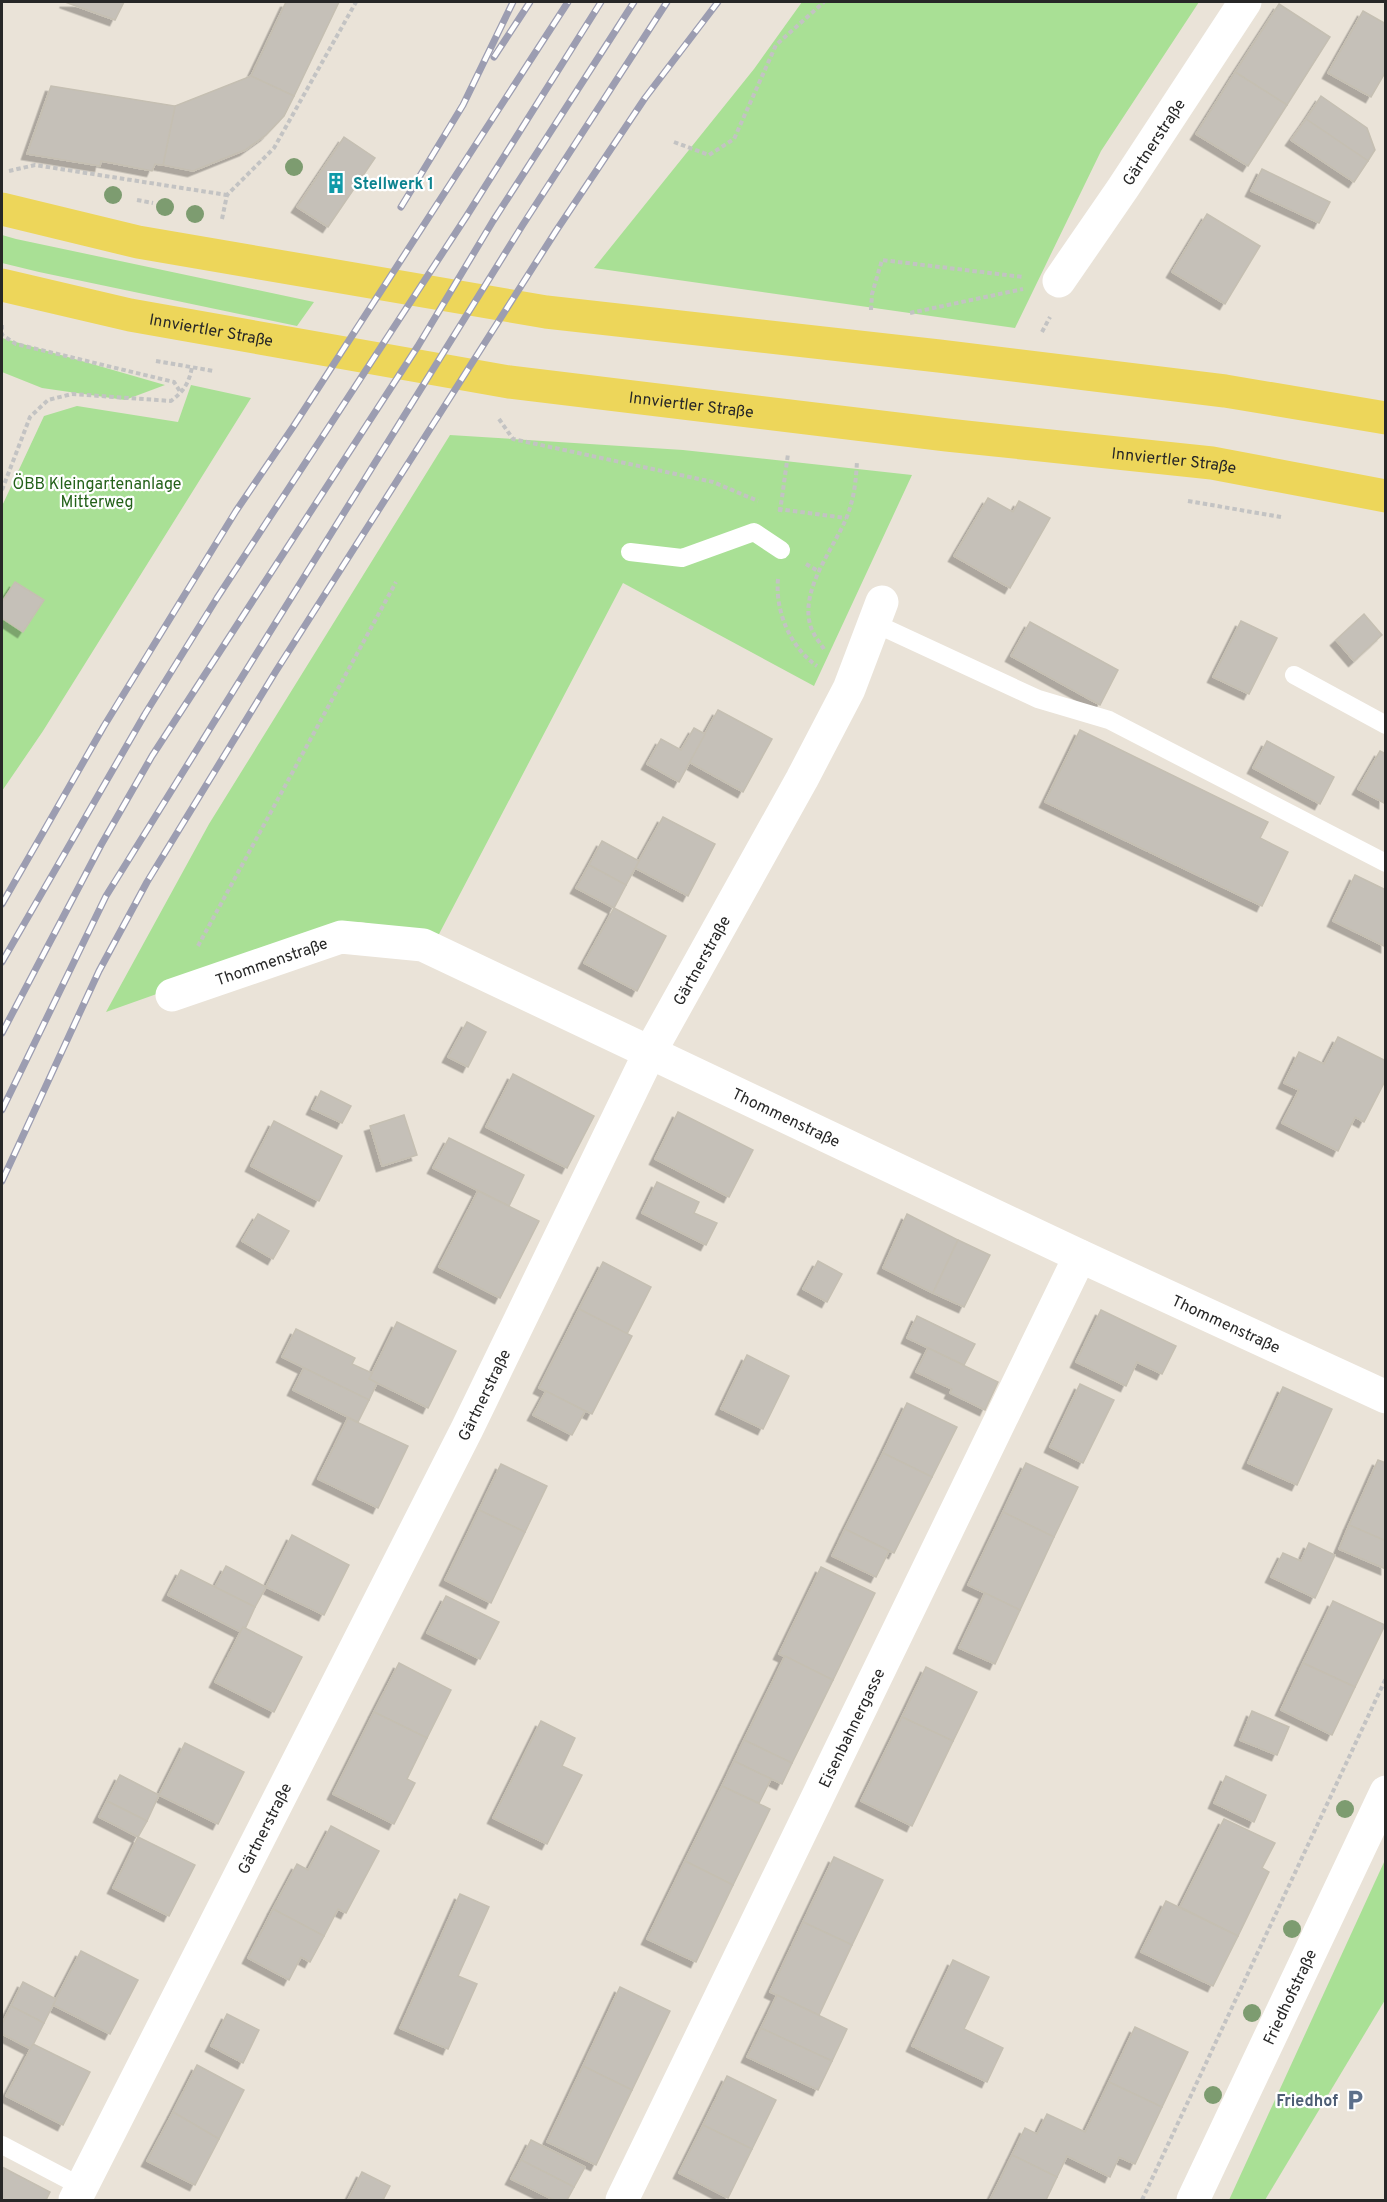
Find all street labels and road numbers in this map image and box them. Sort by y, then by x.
street label: Gärtnerstraße [1119,96,1191,190]
street label: Innviertler Straße [147,311,275,352]
street label: Innviertler Straße [628,389,755,424]
street label: Innviertler Straße [1110,444,1238,479]
street label: Gärtnerstraße [670,913,736,1010]
street label: Thommenstraße [213,934,331,991]
street label: Thommenstraße [728,1085,843,1153]
street label: Thommenstraße [1168,1292,1283,1359]
street label: Gärtnerstraße [454,1346,516,1445]
street label: Eisenbahnergasse [815,1665,890,1792]
street label: Gärtnerstraße [234,1780,297,1878]
street label: Friedhofstraße [1260,1946,1322,2049]

